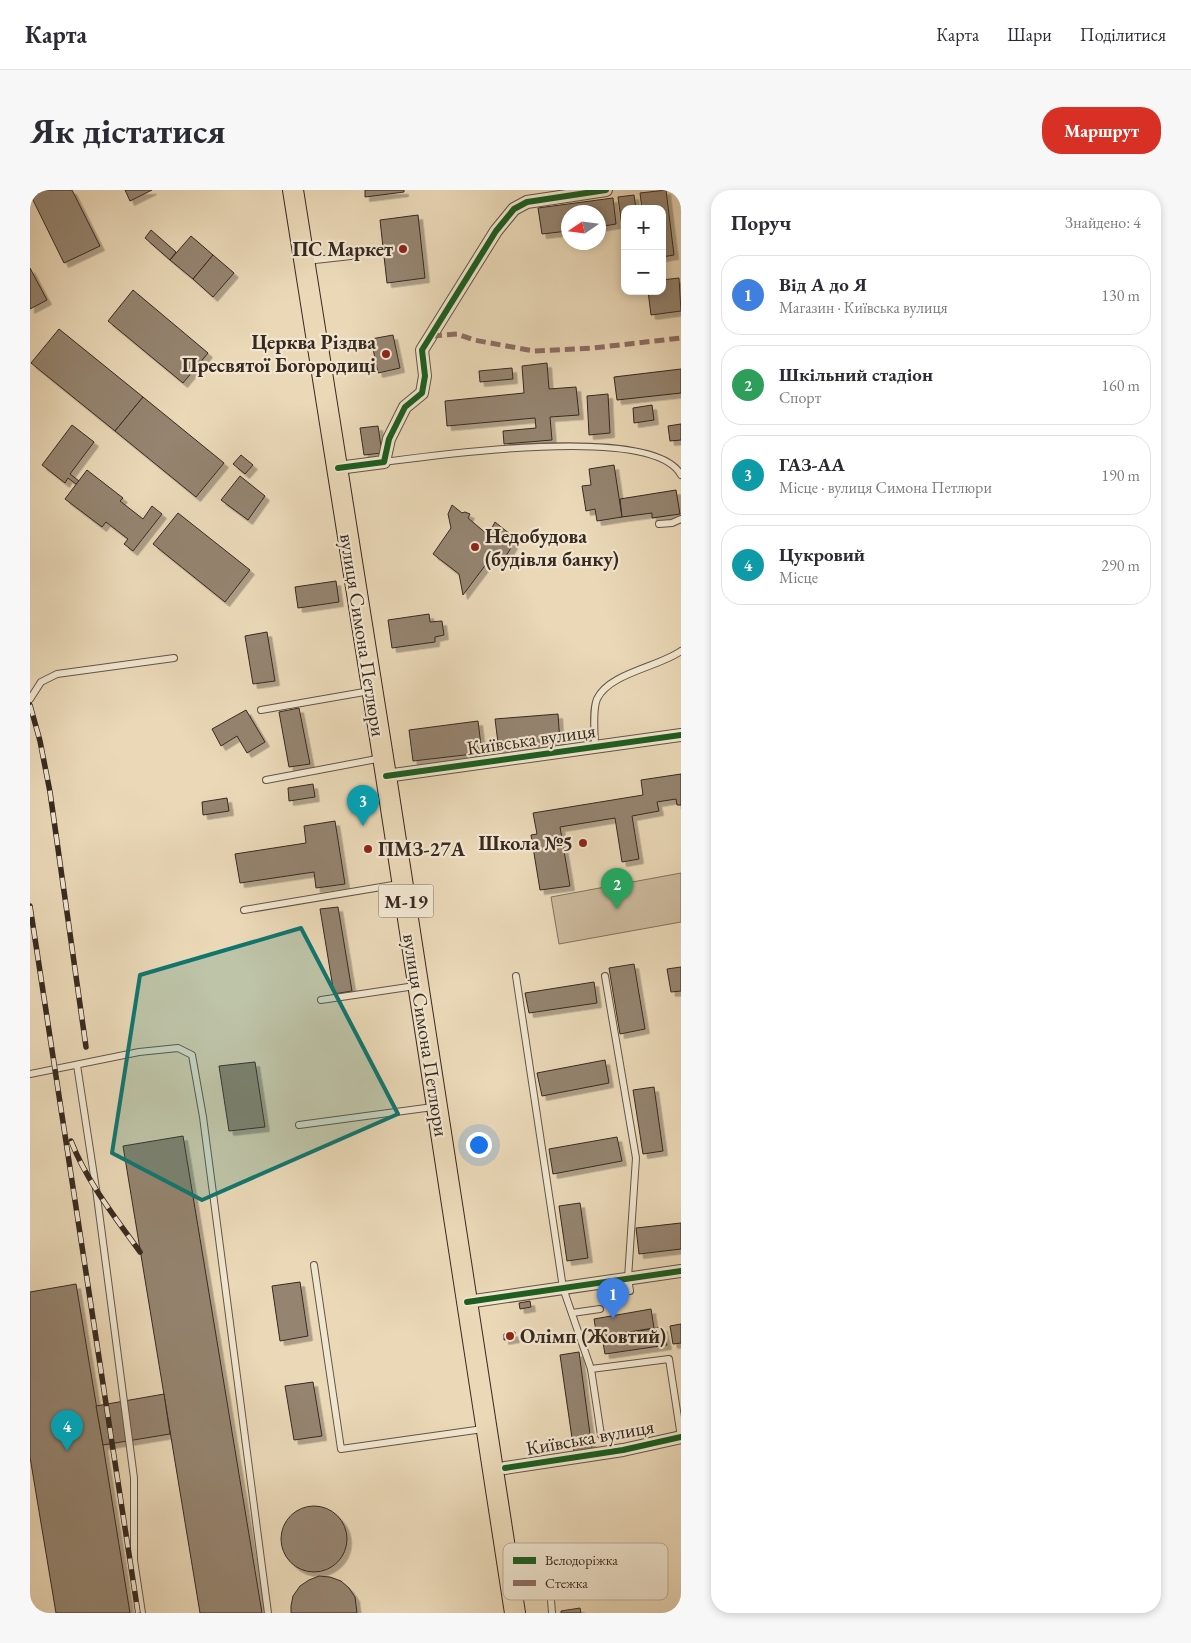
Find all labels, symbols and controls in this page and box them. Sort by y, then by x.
text: Карта [25,19,87,50]
text: Карта [936,23,979,46]
text: Шари [1007,23,1052,46]
text: Поділитися [1080,23,1166,46]
button: Маршрут [1042,107,1161,154]
text: Як дістатися [30,108,225,153]
north arrow [561,205,606,250]
map controls [621,205,666,295]
button: + [621,205,666,250]
text: Поруч [731,209,791,236]
text: Знайдено: 4 [1065,212,1141,233]
place label: ПС Маркет [292,236,393,262]
marker: ПС Маркет [397,243,409,255]
button: − [621,250,666,295]
text: Від А до Я [779,272,867,297]
text: 1 [744,285,752,306]
text: 130 m [1101,285,1140,306]
text: Магазин · Київська вулиця [779,297,948,318]
place label: Церква Різдва Пресвятої Богородиці [182,329,376,378]
marker: Церква Різдва Пресвятої Богородиці [380,348,392,360]
text: Шкільний стадіон [779,362,933,387]
text: 2 [744,375,752,396]
text: 160 m [1101,375,1140,396]
text: Спорт [779,387,821,408]
text: ГАЗ-АА [779,452,845,477]
text: 3 [744,465,752,486]
text: 190 m [1101,465,1140,486]
text: Місце · вулиця Симона Петлюри [779,477,992,498]
place label: Недобудова (будівля банку) [485,523,619,572]
street label: вулиця Симона Петлюри [334,532,392,739]
marker: Недобудова (будівля банку) [469,541,481,553]
text: Цукровий [779,542,865,567]
text: 4 [744,555,752,576]
text: 290 m [1101,555,1140,576]
text: Місце [779,567,818,588]
street label: Київська вулиця [465,717,597,761]
pin: 3 [347,785,379,826]
place label: Школа №5 [479,830,573,856]
place label: ПМЗ-27А [378,836,466,862]
marker: Школа №5 [577,837,589,849]
marker: ПМЗ-27А [362,843,374,855]
pin: 2 [601,868,633,909]
road number: М-19 [378,884,434,918]
street label: вулиця Симона Петлюри [397,932,455,1139]
your location [466,1132,492,1158]
pin: 1 [597,1278,629,1319]
place label: Олімп (Жовтий) [520,1323,666,1349]
marker: Олімп (Жовтий) [504,1330,516,1342]
pin: 4 [51,1410,83,1451]
street label: Київська вулиця [524,1413,656,1461]
legend [503,1543,668,1600]
text: Велодоріжка [545,1551,618,1569]
text: Стежка [545,1574,588,1592]

